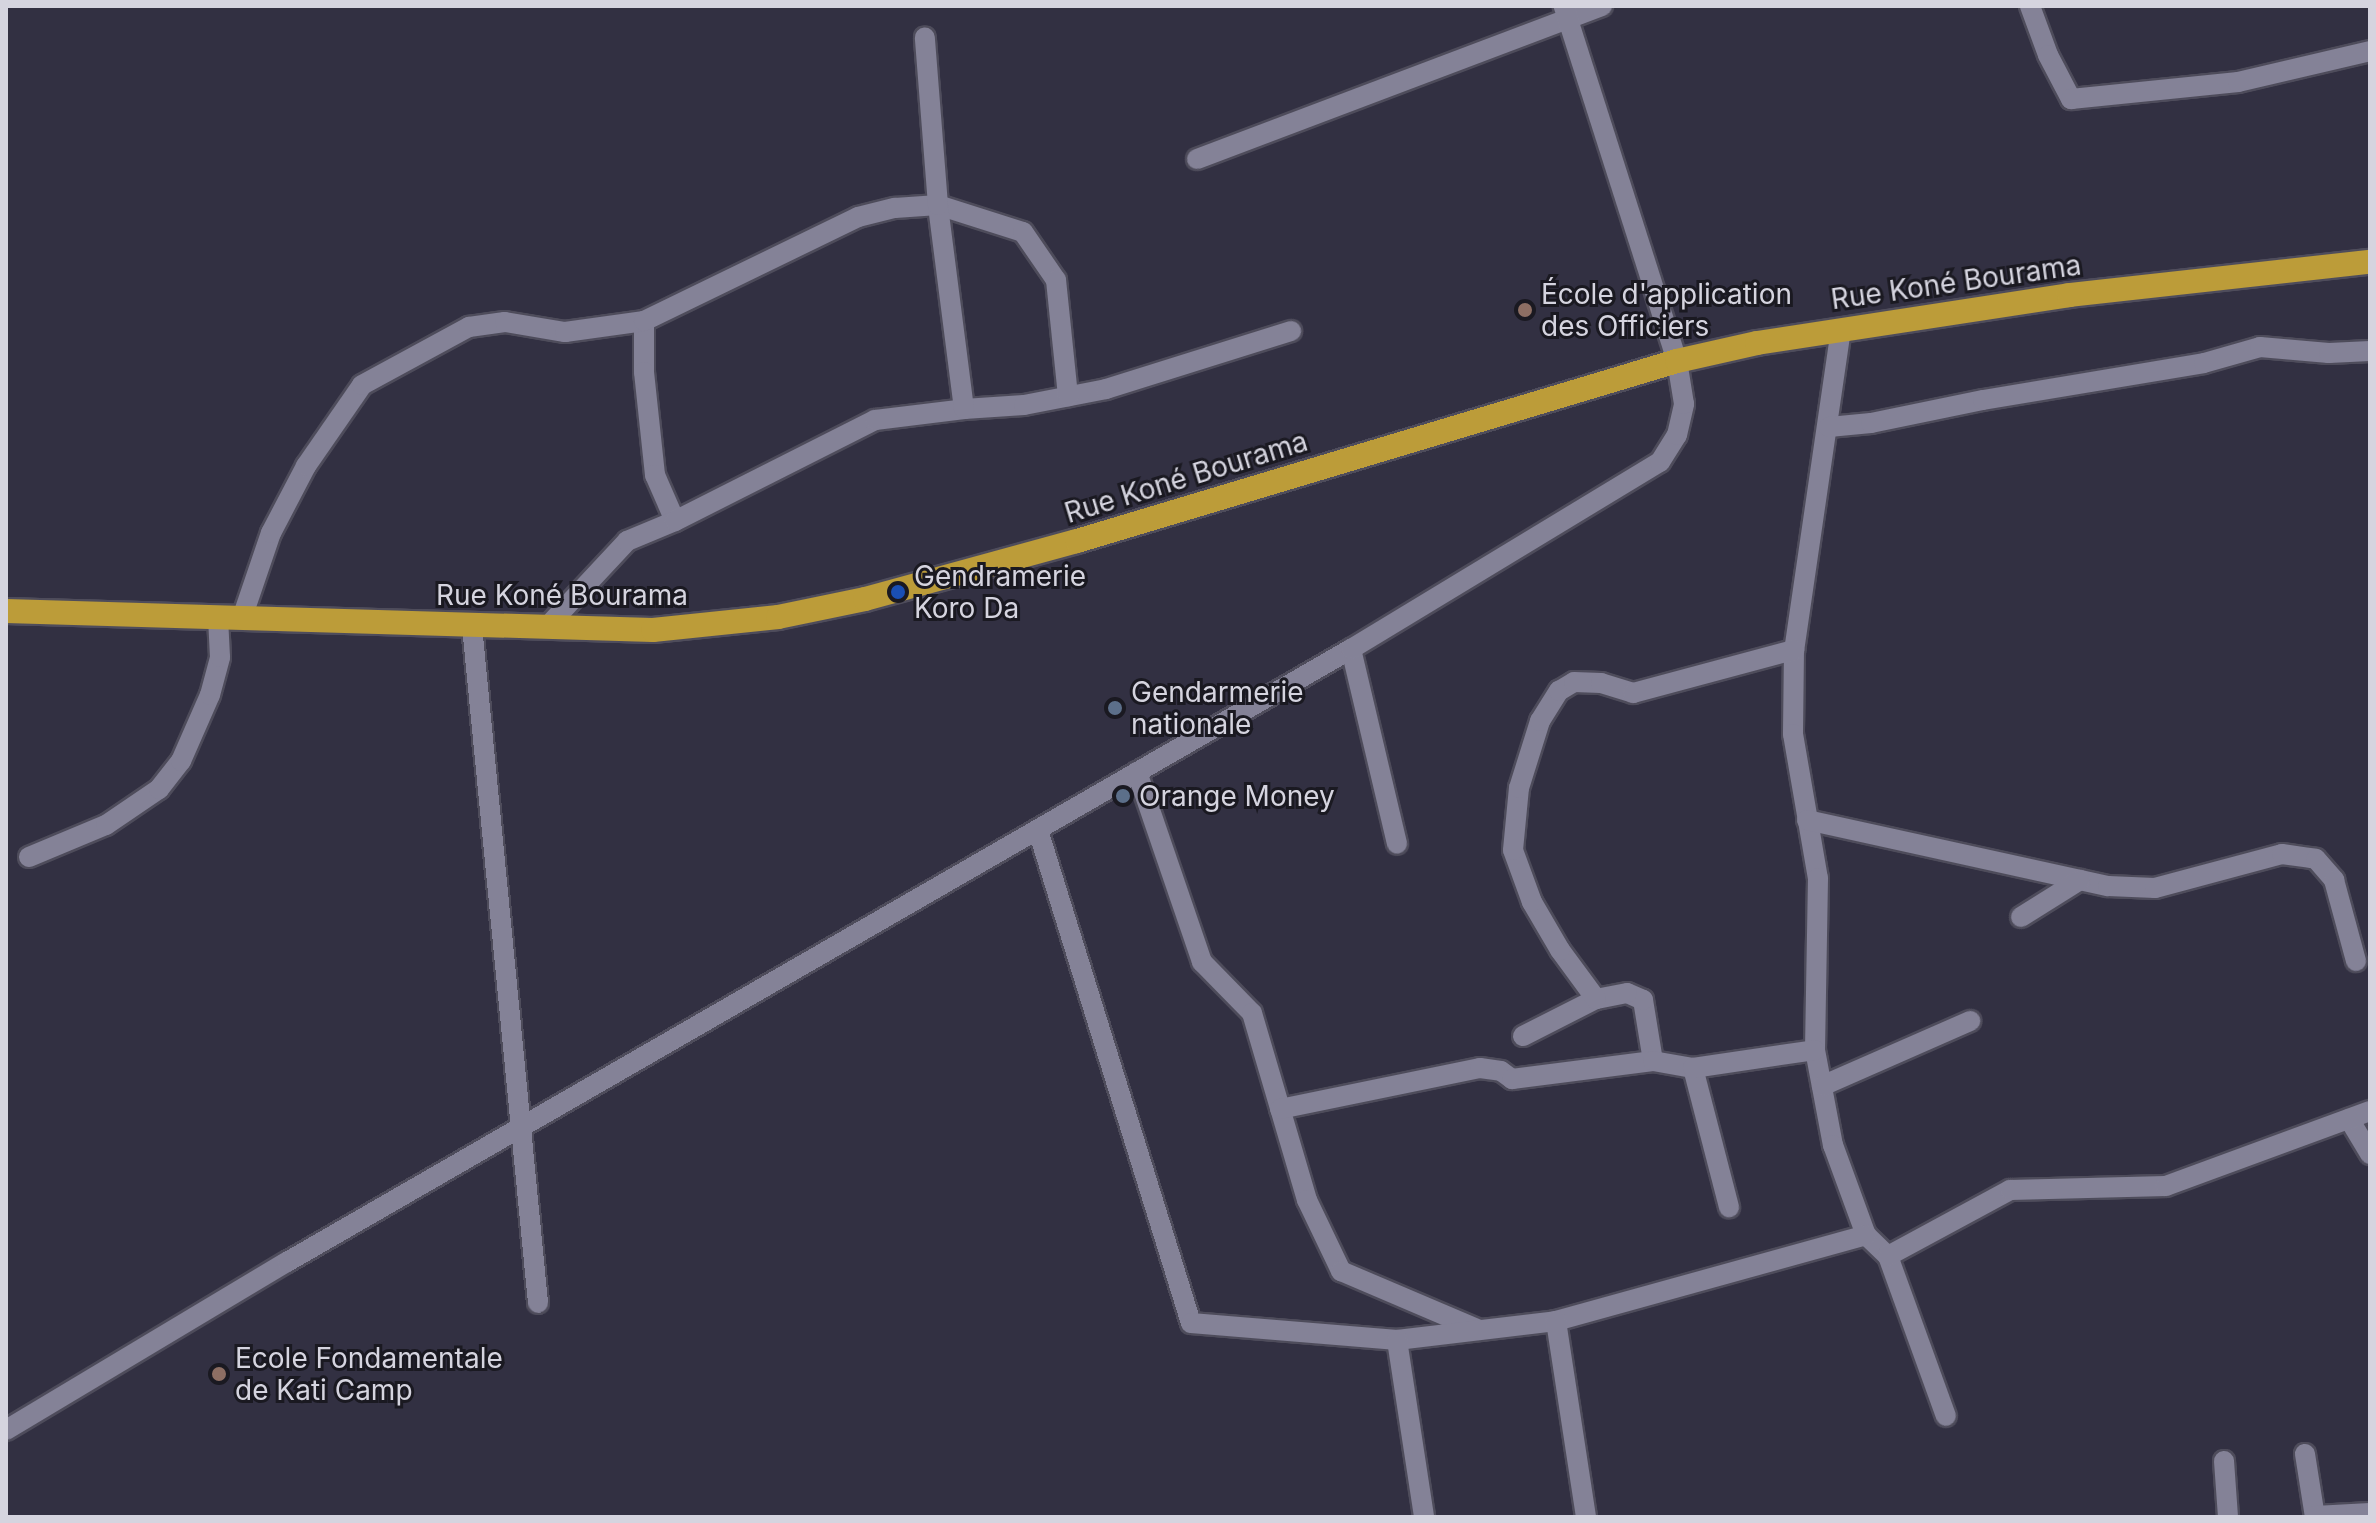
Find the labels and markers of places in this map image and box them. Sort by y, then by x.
place label: École d'application des Officiers [1541,277,1792,343]
marker: École d'application des Officiers [1516,301,1534,319]
place label: Gendramerie Koro Da [914,559,1086,625]
marker: Gendramerie Koro Da [889,583,907,601]
place label: Gendarmerie nationale [1131,675,1304,741]
marker: Gendarmerie nationale [1106,699,1124,717]
place label: Orange Money [1139,779,1335,813]
marker: Orange Money [1114,787,1132,805]
place label: Ecole Fondamentale de Kati Camp [235,1341,503,1407]
marker: Ecole Fondamentale de Kati Camp [210,1365,228,1383]

